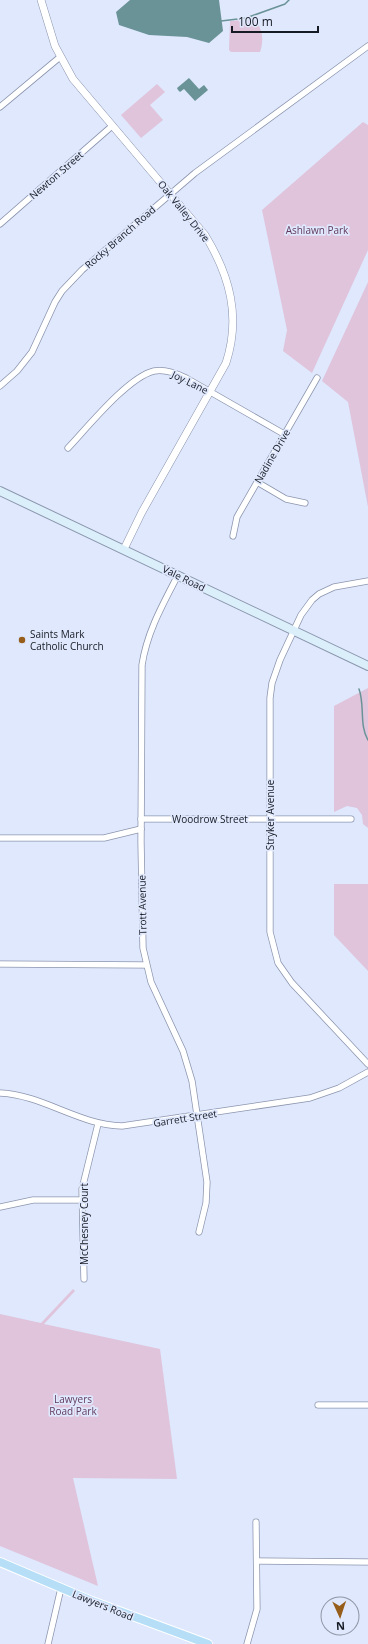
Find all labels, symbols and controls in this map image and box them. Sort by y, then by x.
scale bar [232,8,318,34]
text: 100 m [238,13,273,30]
street label: Newton Street [26,147,86,202]
street label: Oak Valley Drive [155,177,213,245]
street label: Rocky Branch Road [82,202,158,272]
park label: Ashlawn Park [286,223,349,237]
street label: Joy Lane [169,367,211,397]
street label: Nadine Drive [251,426,293,486]
street label: Vale Road [160,562,208,594]
place label: Saints Mark Catholic Church [30,627,104,653]
marker: Saints Mark Catholic Church [17,635,27,645]
street label: Stryker Avenue [263,779,277,850]
street label: Woodrow Street [172,812,248,826]
street label: Trott Avenue [134,874,150,935]
street label: Garrett Street [152,1106,218,1130]
street label: McChesney Court [77,1183,91,1265]
park label: Lawyers Road Park [49,1392,97,1418]
street label: Lawyers Road [70,1586,136,1624]
north arrow [320,1596,360,1636]
text: N [336,1619,345,1634]

